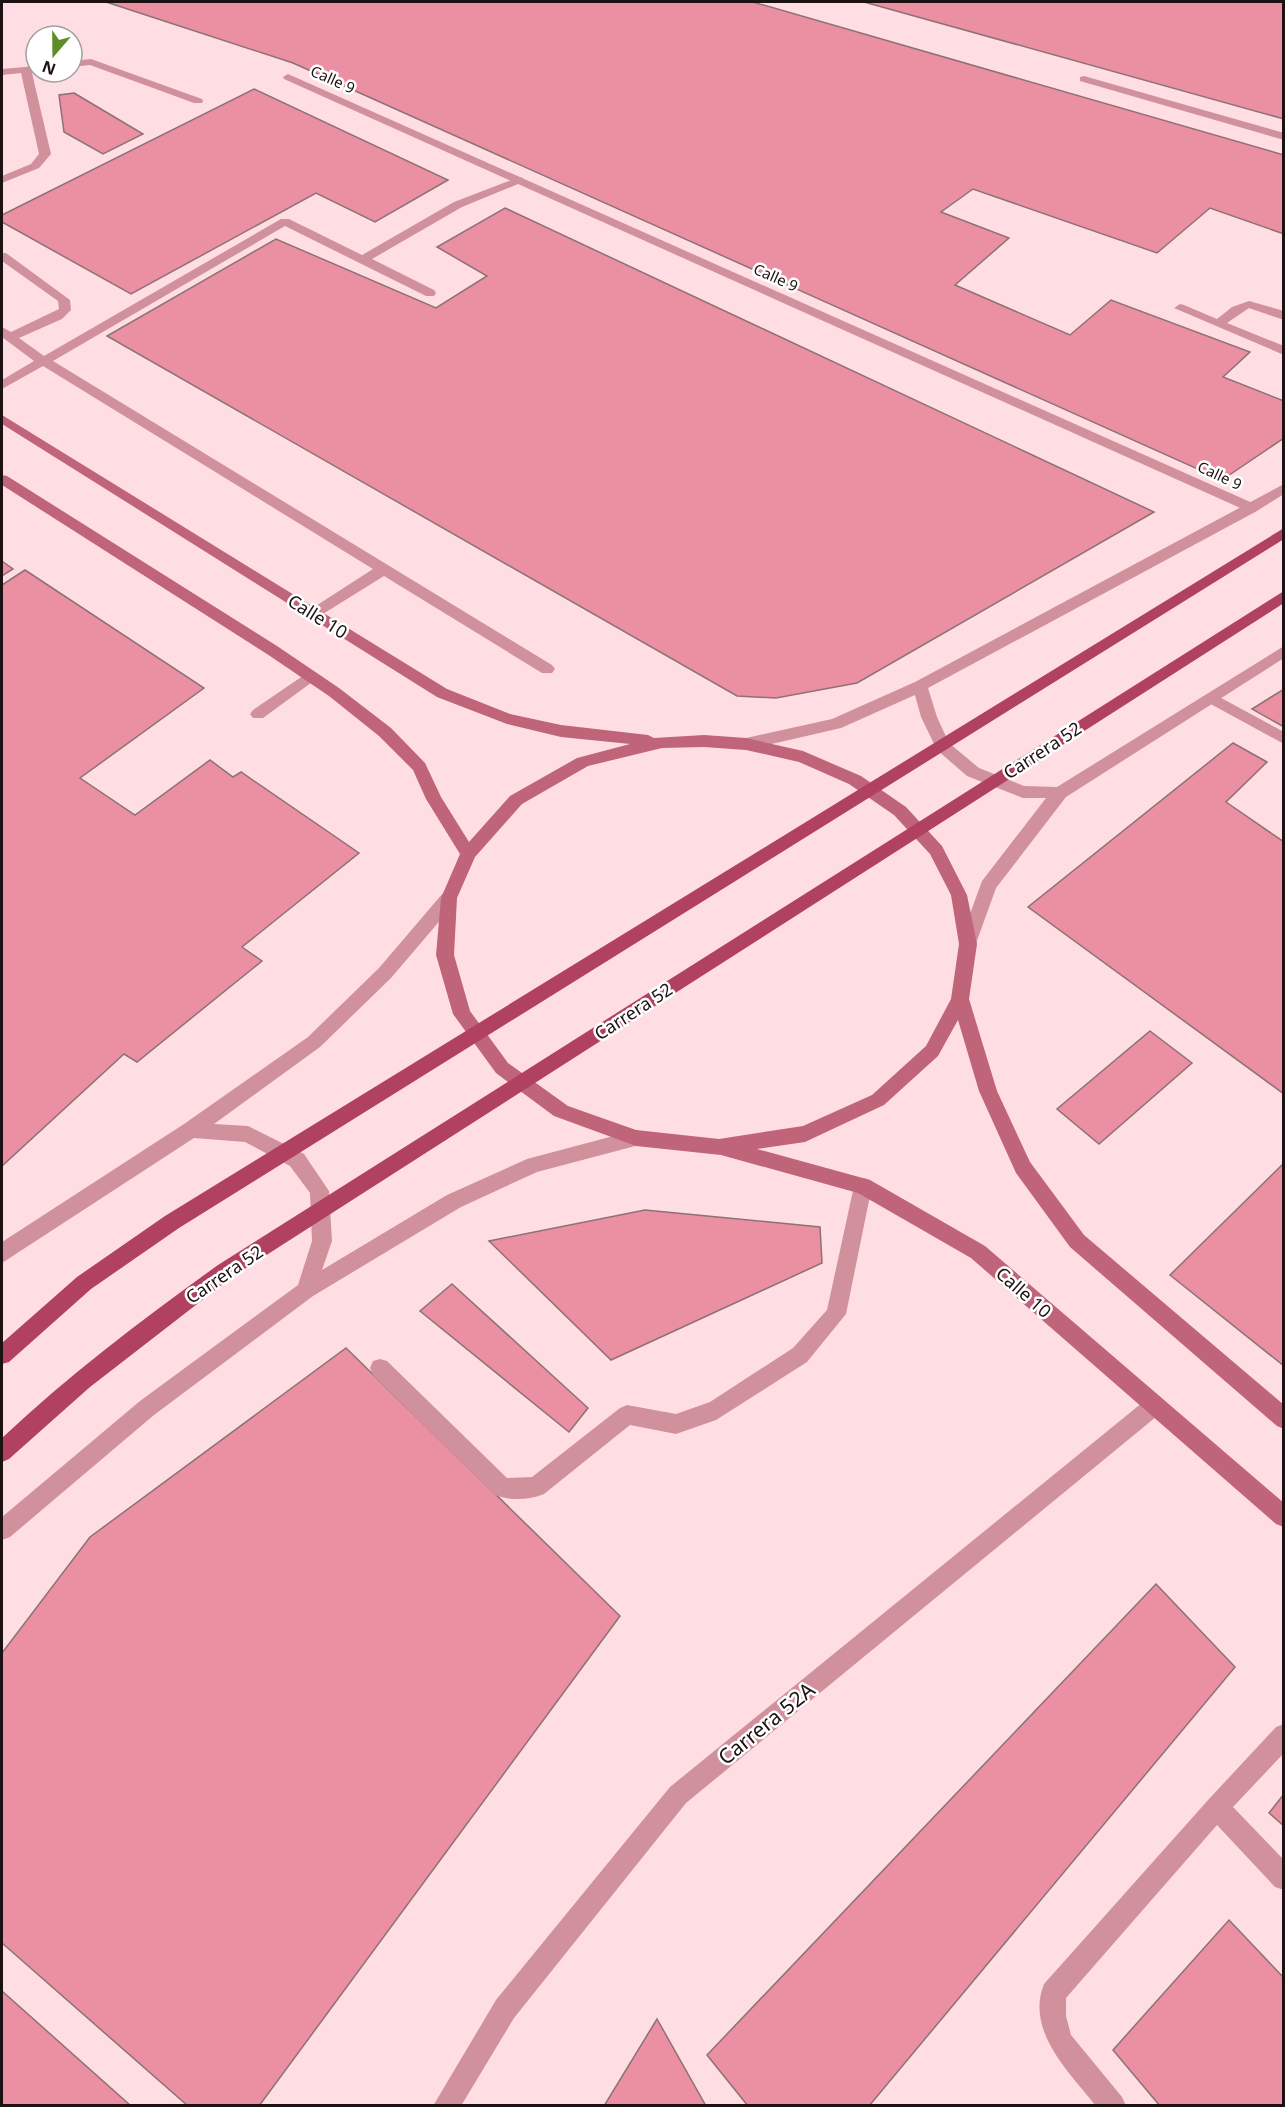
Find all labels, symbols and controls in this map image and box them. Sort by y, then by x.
north arrow [24,24,84,84]
text: N [39,56,59,81]
street label: Calle 9 [308,60,358,98]
street label: Calle 9 [751,258,801,296]
street label: Calle 9 [1195,456,1245,494]
street label: Calle 10 [284,588,352,644]
street label: Carrera 52 [998,716,1086,784]
street label: Carrera 52 [589,977,677,1045]
street label: Carrera 52 [181,1239,267,1309]
street label: Calle 10 [991,1261,1057,1323]
street label: Carrera 52A [712,1675,821,1771]

